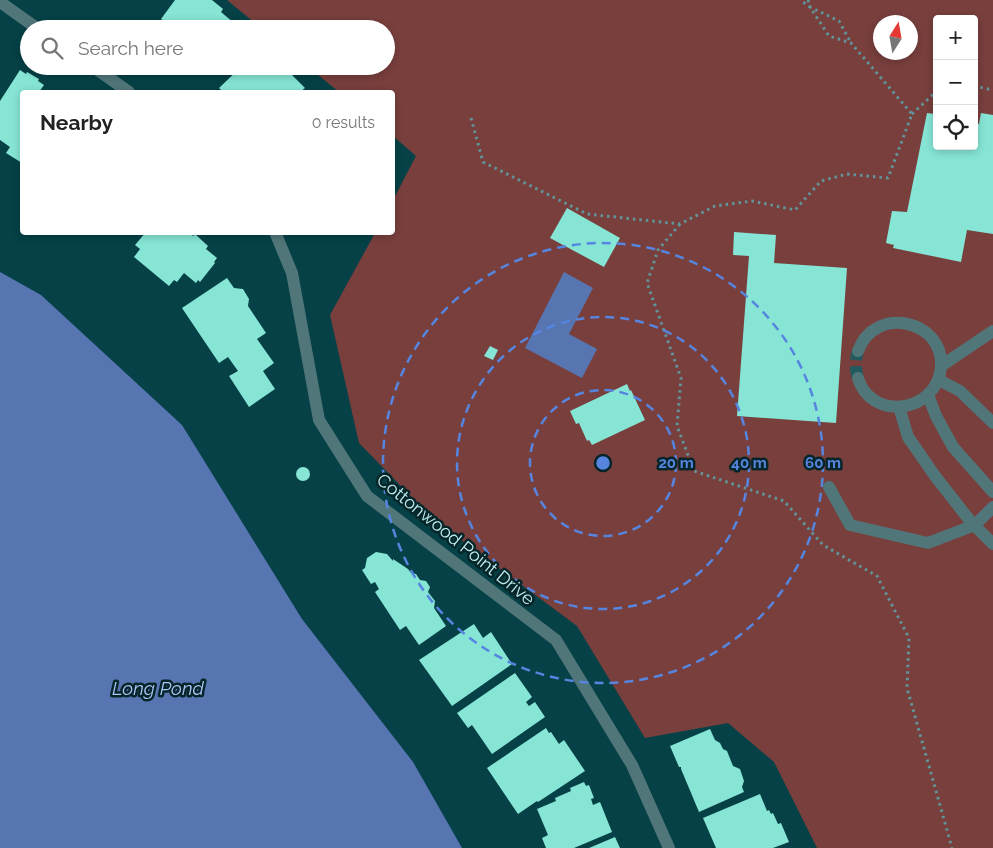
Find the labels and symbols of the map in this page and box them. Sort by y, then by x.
north arrow [873,15,918,60]
centre of rings [594,454,612,472]
text: 20 m [658,454,694,472]
text: 40 m [731,454,767,472]
text: 60 m [805,454,841,472]
street label: Cottonwood Point Drive [373,469,539,609]
water label: Long Pond [112,677,205,699]

